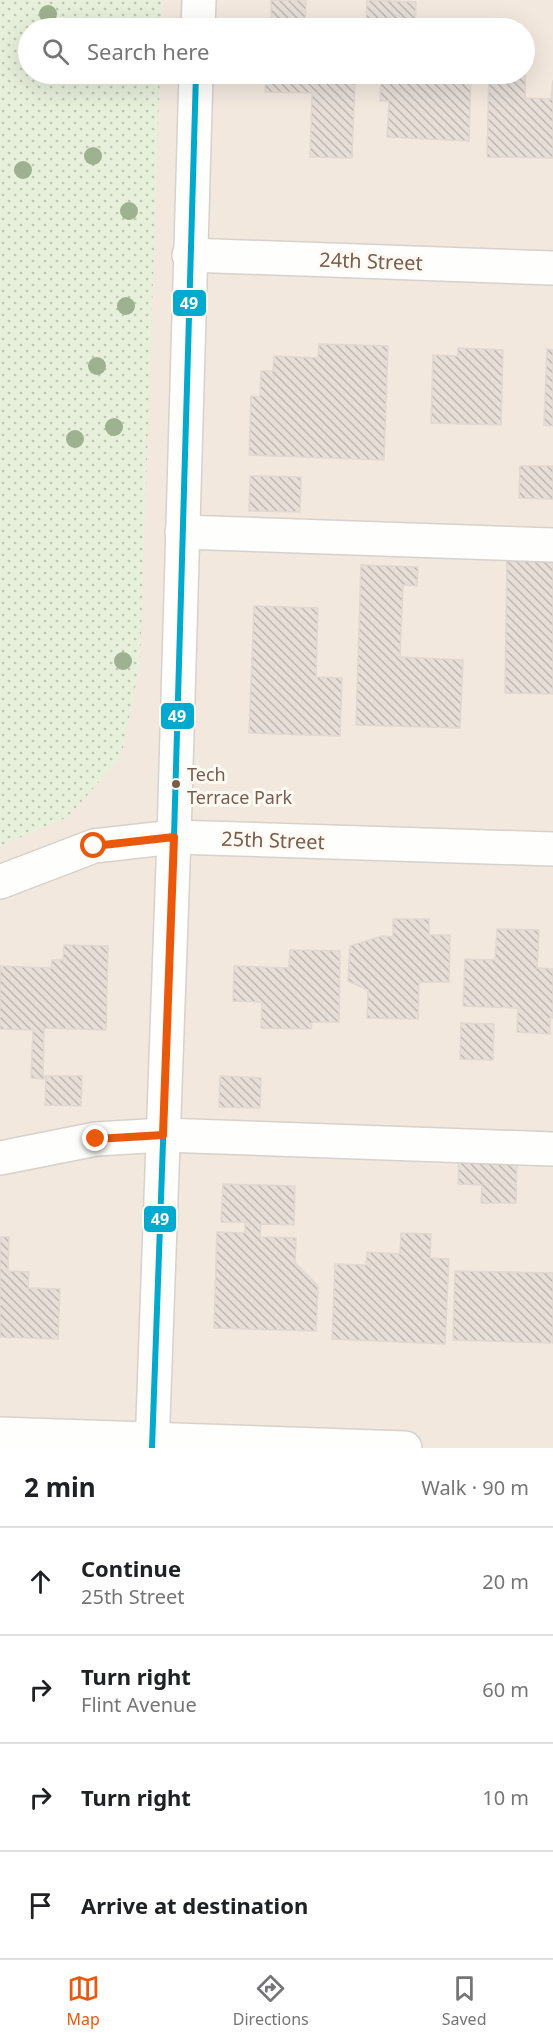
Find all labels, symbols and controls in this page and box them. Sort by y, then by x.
search box [18,18,535,84]
icon: search [39,35,72,68]
text: Search here [87,36,209,66]
street label: 24th Street [319,246,423,276]
line badge: 49 [172,289,207,317]
text: 49 [180,292,198,314]
line badge: 49 [160,702,195,730]
text: 49 [168,705,186,727]
place label: Tech Terrace Park [187,762,292,809]
marker: Tech Terrace Park [170,778,182,790]
street label: 25th Street [221,825,325,855]
route start [80,832,106,858]
route end [82,1125,108,1151]
line badge: 49 [143,1205,177,1233]
text: 49 [151,1208,169,1230]
text: 2 min [24,1469,96,1505]
text: Walk · 90 m [421,1474,529,1501]
text: Continue [81,1553,181,1583]
icon: ahead [24,1565,57,1598]
text: 20 m [482,1568,529,1595]
text: 25th Street [81,1583,185,1610]
text: Turn right [81,1661,191,1691]
icon: right [24,1673,57,1706]
text: 60 m [482,1676,529,1703]
text: Flint Avenue [81,1691,197,1718]
icon: right [24,1781,57,1814]
text: Turn right [81,1782,191,1812]
text: 10 m [482,1784,529,1811]
icon: arrive [24,1889,57,1922]
text: Arrive at destination [81,1890,308,1920]
tab: Map [66,1972,100,2030]
tab: Directions [233,1972,309,2030]
tab: Saved [442,1972,486,2030]

